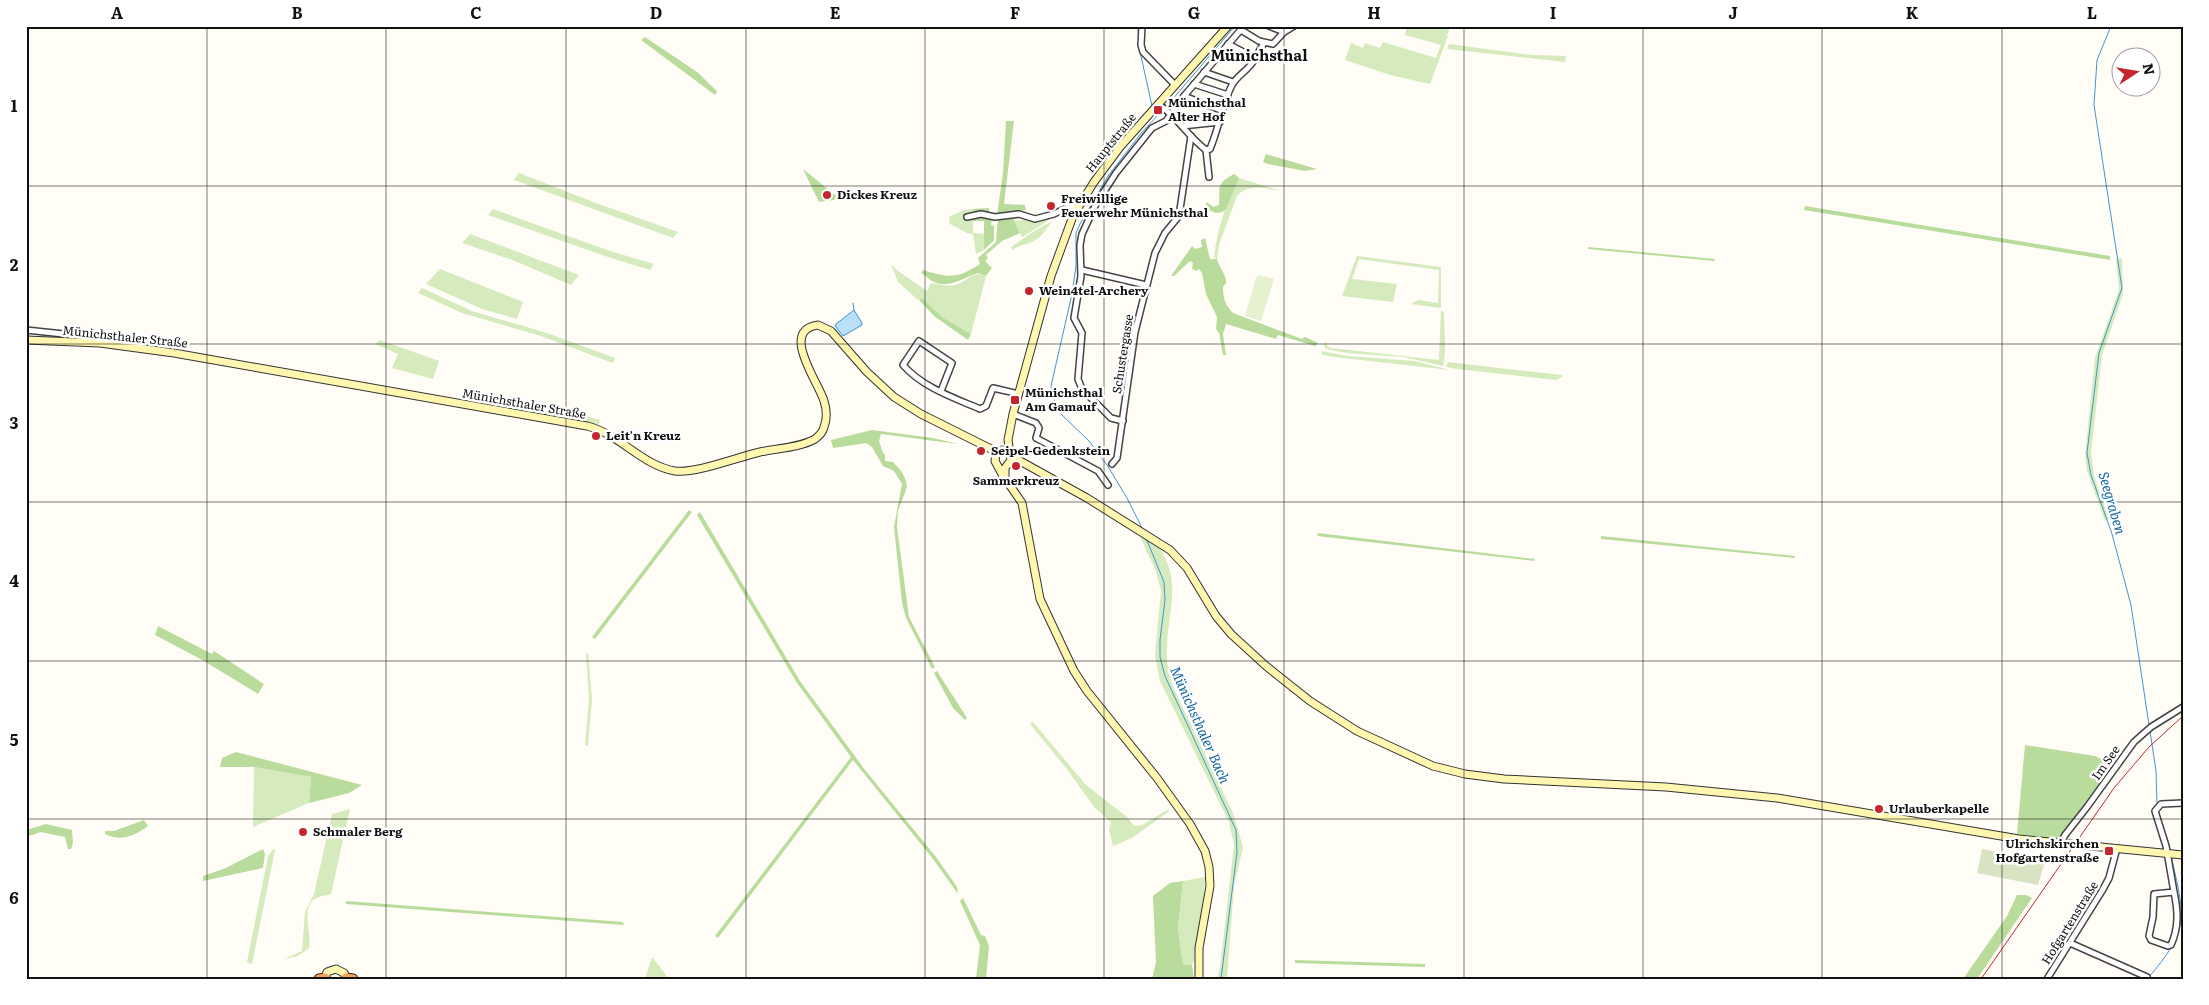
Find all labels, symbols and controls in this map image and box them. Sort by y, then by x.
text: A [111,0,123,24]
text: B [291,0,303,24]
text: C [470,0,482,24]
text: D [650,0,662,24]
text: E [830,0,841,24]
text: F [1010,0,1020,24]
text: G [1188,0,1200,24]
text: H [1367,0,1381,24]
text: I [1550,0,1556,24]
text: J [1728,0,1738,24]
text: K [1906,0,1919,24]
text: L [2087,0,2097,24]
district label: Münichsthal [1210,43,1308,66]
north arrow [2112,48,2162,98]
text: N [2139,61,2161,77]
text: 1 [11,93,18,117]
place label: Münichsthal Alter Hof [1168,93,1246,125]
marker: Münichsthal Alter Hof [1152,104,1164,116]
street label: Hauptstraße [1081,109,1140,176]
place label: Dickes Kreuz [837,185,918,203]
marker: Dickes Kreuz [821,189,833,201]
place label: Freiwillige Feuerwehr Münichsthal [1061,189,1209,221]
marker: Freiwillige Feuerwehr Münichsthal [1045,200,1057,212]
text: 2 [10,252,19,276]
place label: Wein4tel-Archery [1039,281,1149,299]
marker: Wein4tel-Archery [1023,285,1035,297]
street label: Schustergasse [1107,313,1137,395]
street label: Münichsthaler Straße [62,320,189,352]
street label: Münichsthaler Straße [461,383,588,423]
place label: Münichsthal Am Gamauf [1025,383,1103,415]
marker: Münichsthal Am Gamauf [1009,394,1021,406]
text: 3 [10,410,19,434]
place label: Leit'n Kreuz [606,426,681,444]
marker: Leit'n Kreuz [590,430,602,442]
place label: Seipel-Gedenkstein [991,441,1111,459]
marker: Seipel-Gedenkstein [975,445,987,457]
marker: Sammerkreuz [1010,460,1022,472]
water label: Seegraben [2094,469,2132,537]
place label: Sammerkreuz [973,471,1060,489]
text: 4 [9,568,19,592]
water label: Münichsthaler Bach [1166,663,1236,787]
text: 5 [10,727,19,751]
street label: Im See [2087,741,2124,783]
place label: Urlauberkapelle [1889,799,1989,817]
marker: Urlauberkapelle [1873,803,1885,815]
place label: Schmaler Berg [313,822,403,840]
marker: Schmaler Berg [297,826,309,838]
place label: Ulrichskirchen Hofgartenstraße [1995,834,2100,866]
marker: Ulrichskirchen Hofgartenstraße [2103,845,2115,857]
street label: Hofgartenstraße [2036,877,2102,968]
text: 6 [9,885,19,909]

